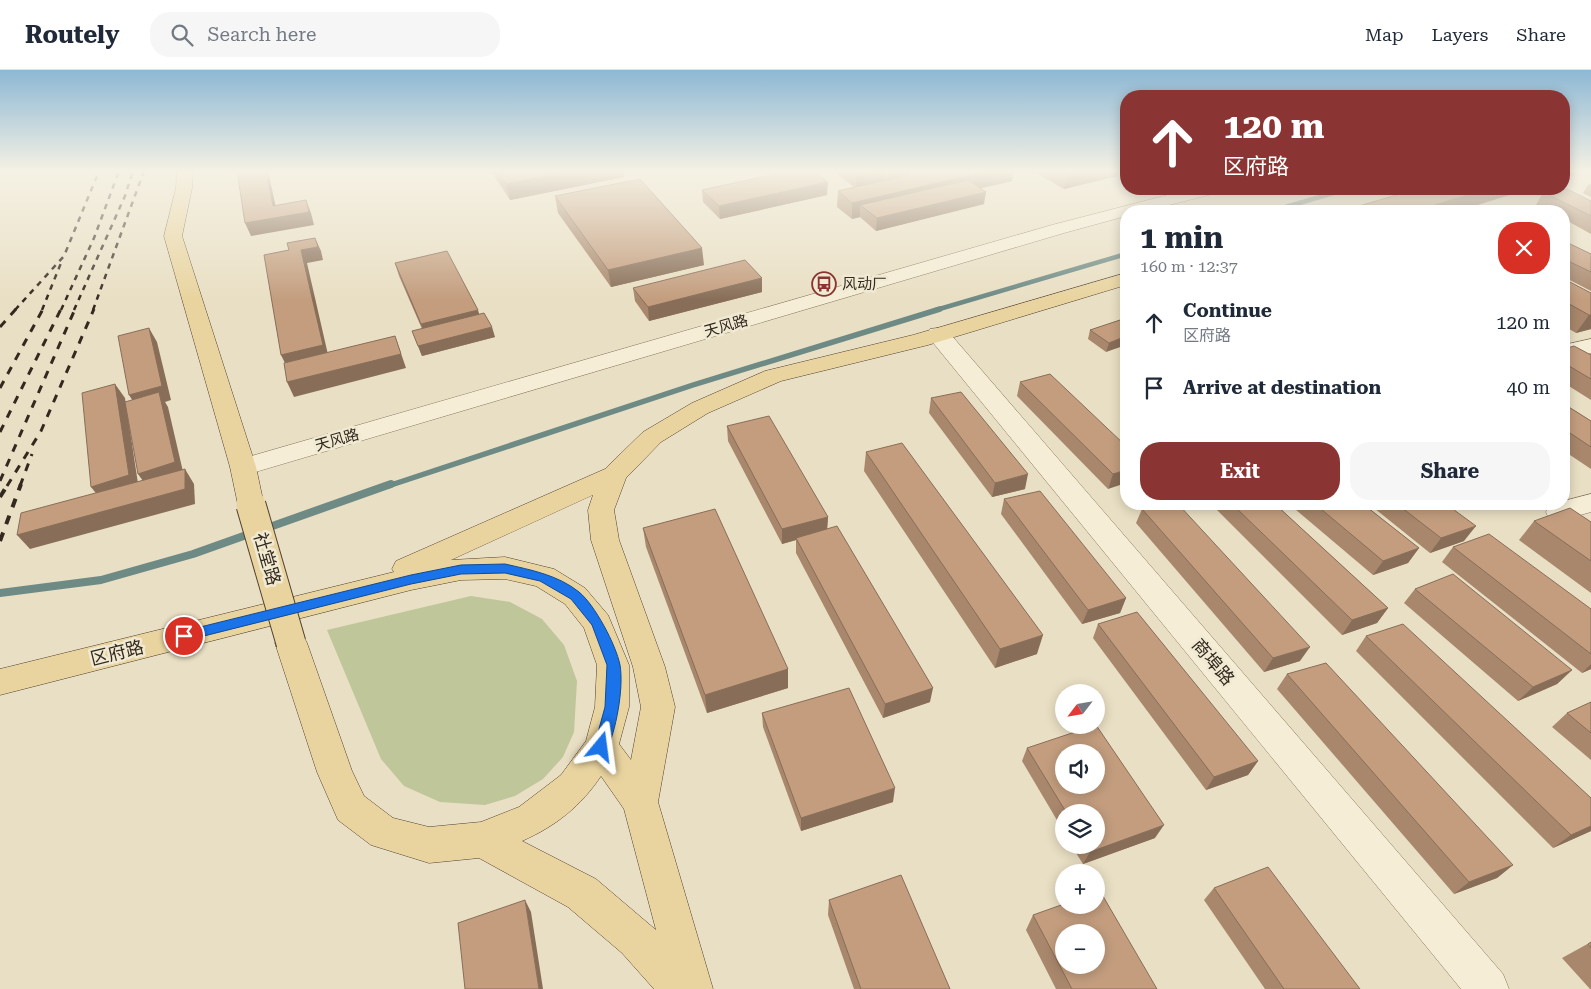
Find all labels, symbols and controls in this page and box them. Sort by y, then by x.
search box [150,12,500,57]
text: Routely [25,21,120,49]
icon: search [168,21,196,49]
text: Search here [208,23,316,46]
text: Map [1365,24,1404,45]
text: Layers [1432,24,1488,45]
text: Share [1516,24,1566,45]
text: 120 m [1223,106,1324,147]
icon: ahead [1140,110,1205,175]
text: 区府路 [1223,154,1289,179]
text: 1 min [1140,220,1223,255]
button: close [1498,222,1550,274]
text: 160 m · 12:37 [1140,257,1238,276]
bus stop icon: 风动厂 [811,271,837,297]
place label: 风动厂 [842,275,887,293]
text: Continue [1183,299,1272,322]
icon: ahead [1140,309,1168,337]
street label: 天风路 [702,311,750,341]
text: 120 m [1496,311,1550,334]
text: 区府路 [1183,326,1231,345]
icon: arrive [1140,374,1168,402]
text: Arrive at destination [1183,376,1381,399]
text: 40 m [1507,376,1550,399]
street label: 天风路 [313,425,361,455]
button: Exit [1140,442,1340,500]
button: Share [1350,442,1550,500]
street label: 社堂路 [250,530,285,588]
pin [163,615,205,657]
icon: arrive [170,622,198,650]
street label: 商埠路 [1188,634,1239,689]
street label: 区府路 [88,636,146,669]
north arrow [1055,684,1105,734]
map controls [1055,684,1105,974]
position arrow [574,720,626,772]
button: sound [1055,744,1105,794]
button: layers [1055,804,1105,854]
button: + [1055,864,1105,914]
button: − [1055,924,1105,974]

